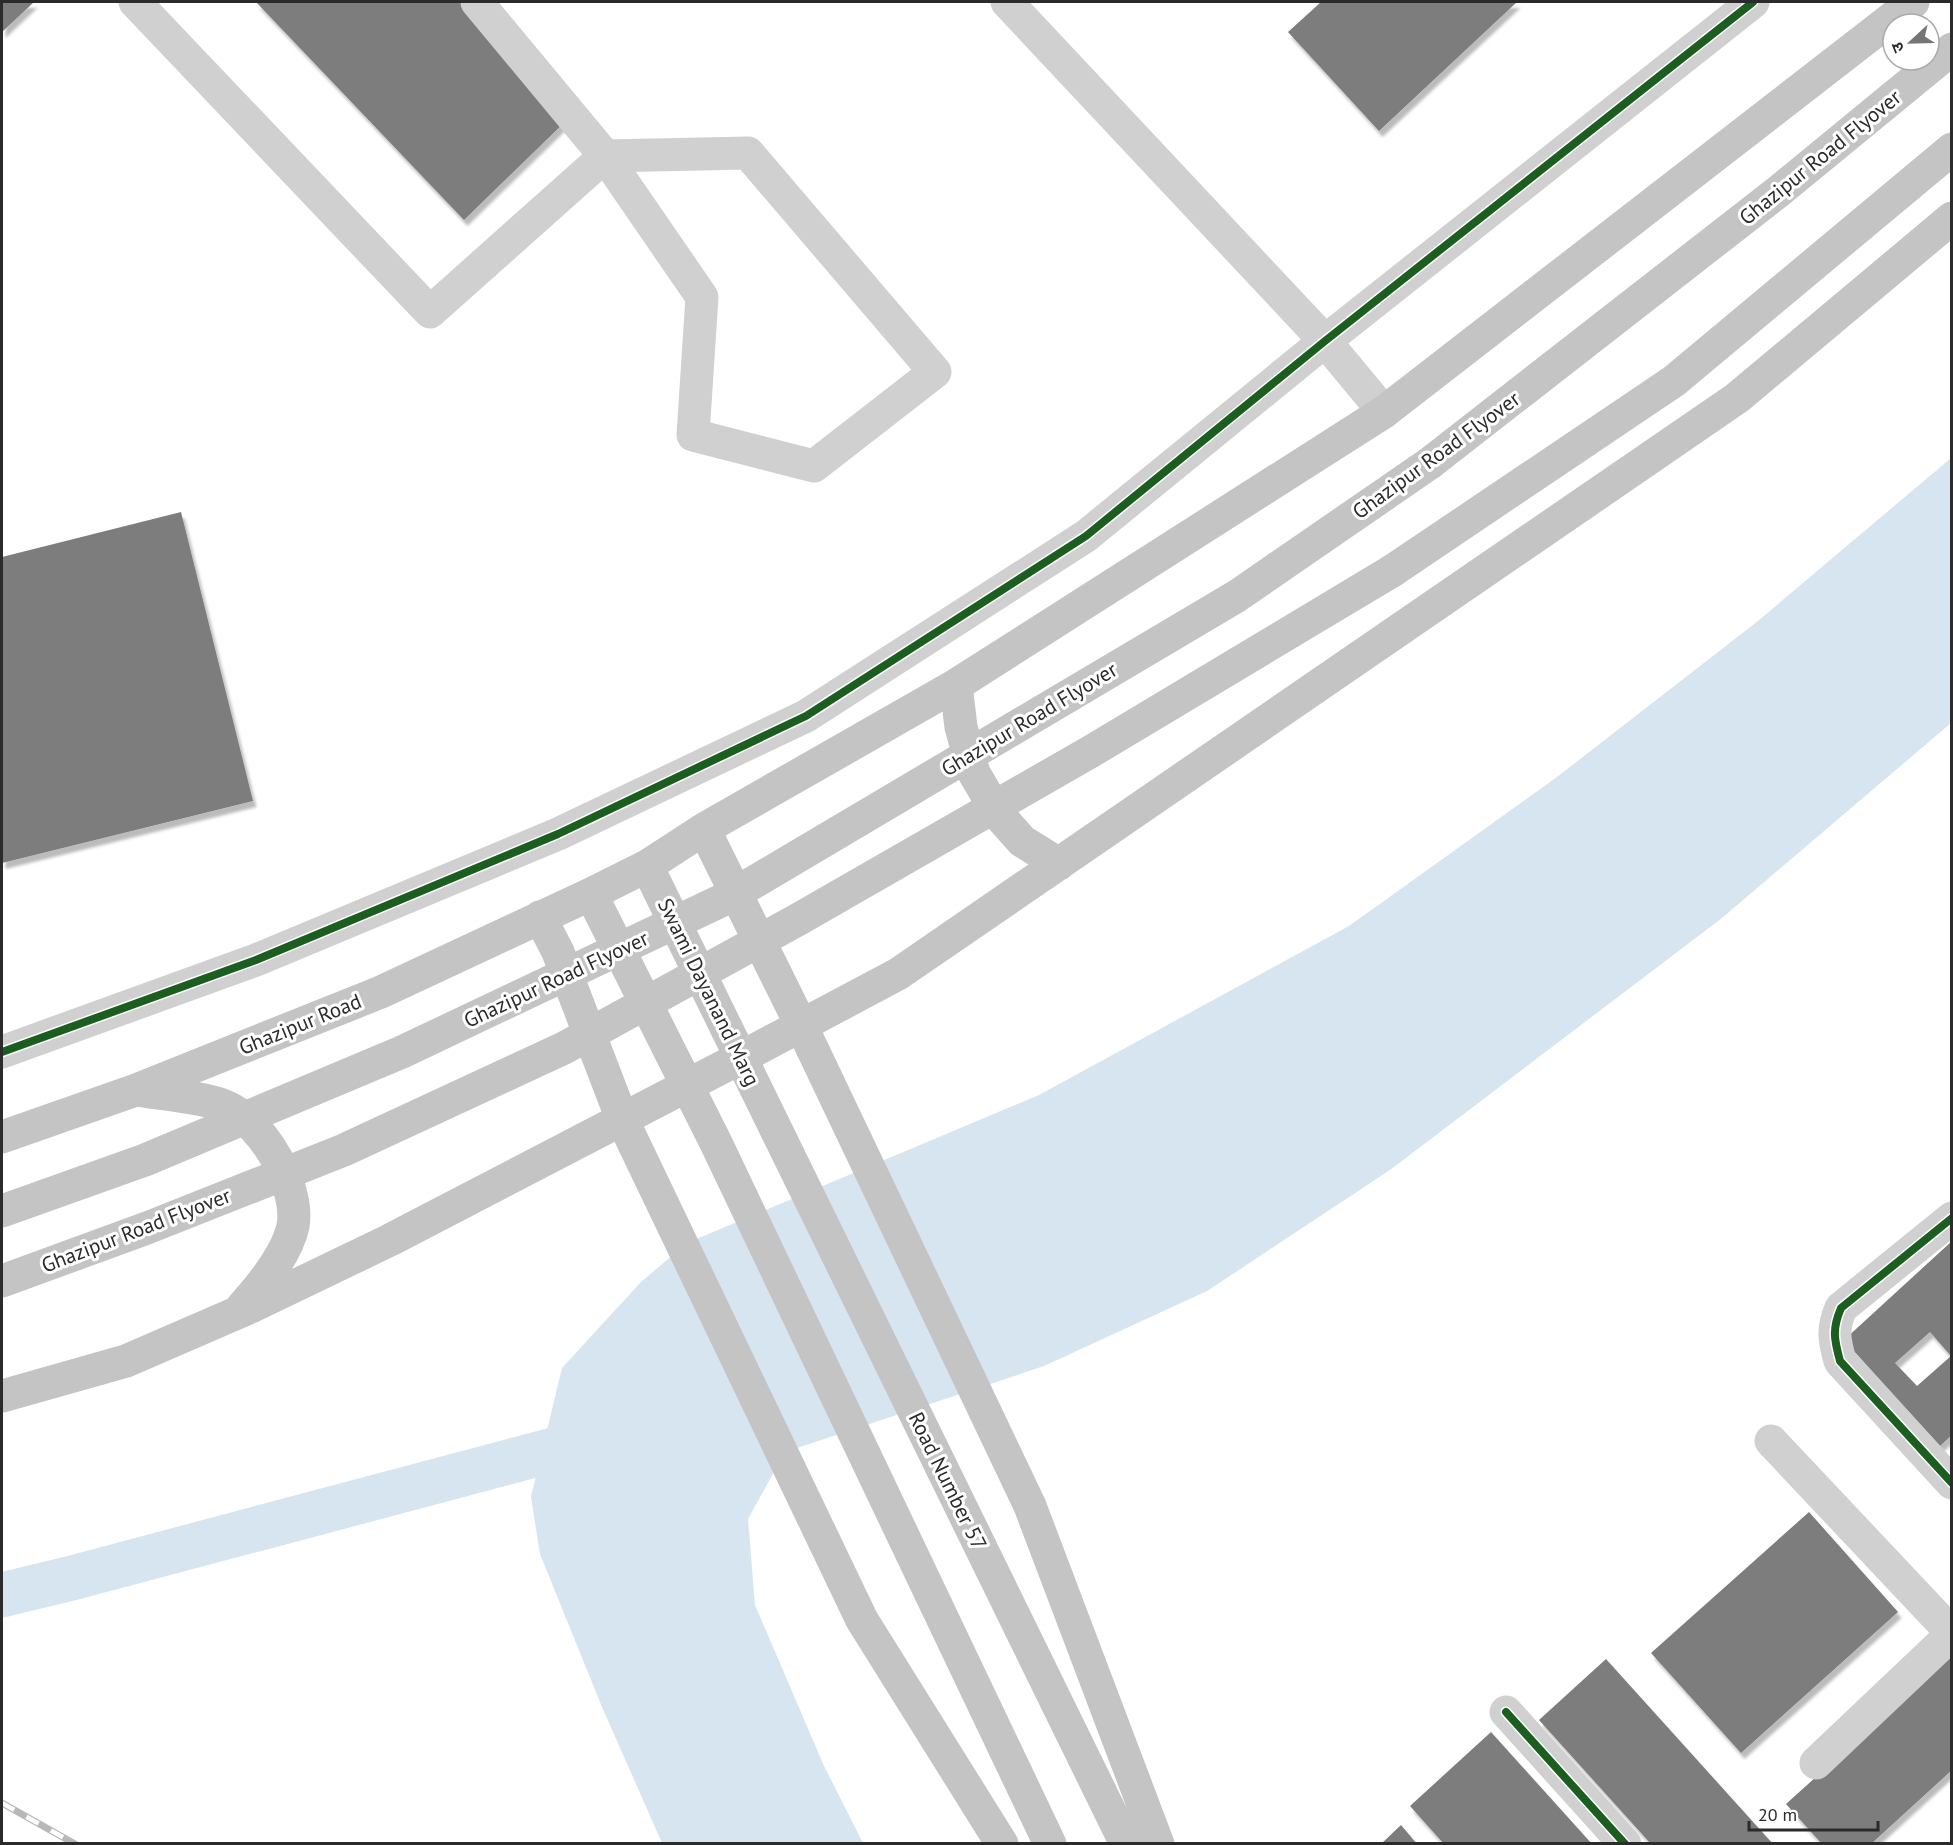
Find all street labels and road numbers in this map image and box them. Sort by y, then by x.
street label: Ghazipur Road Flyover [1734,83,1906,231]
street label: Ghazipur Road Flyover [1347,385,1525,525]
street label: Ghazipur Road Flyover [936,656,1122,782]
street label: Swami Dayanand Marg [652,894,766,1090]
street label: Ghazipur Road Flyover [459,924,653,1034]
street label: Ghazipur Road [235,987,365,1061]
street label: Ghazipur Road Flyover [38,1181,234,1279]
street label: Road Number 57 [903,1408,993,1554]

